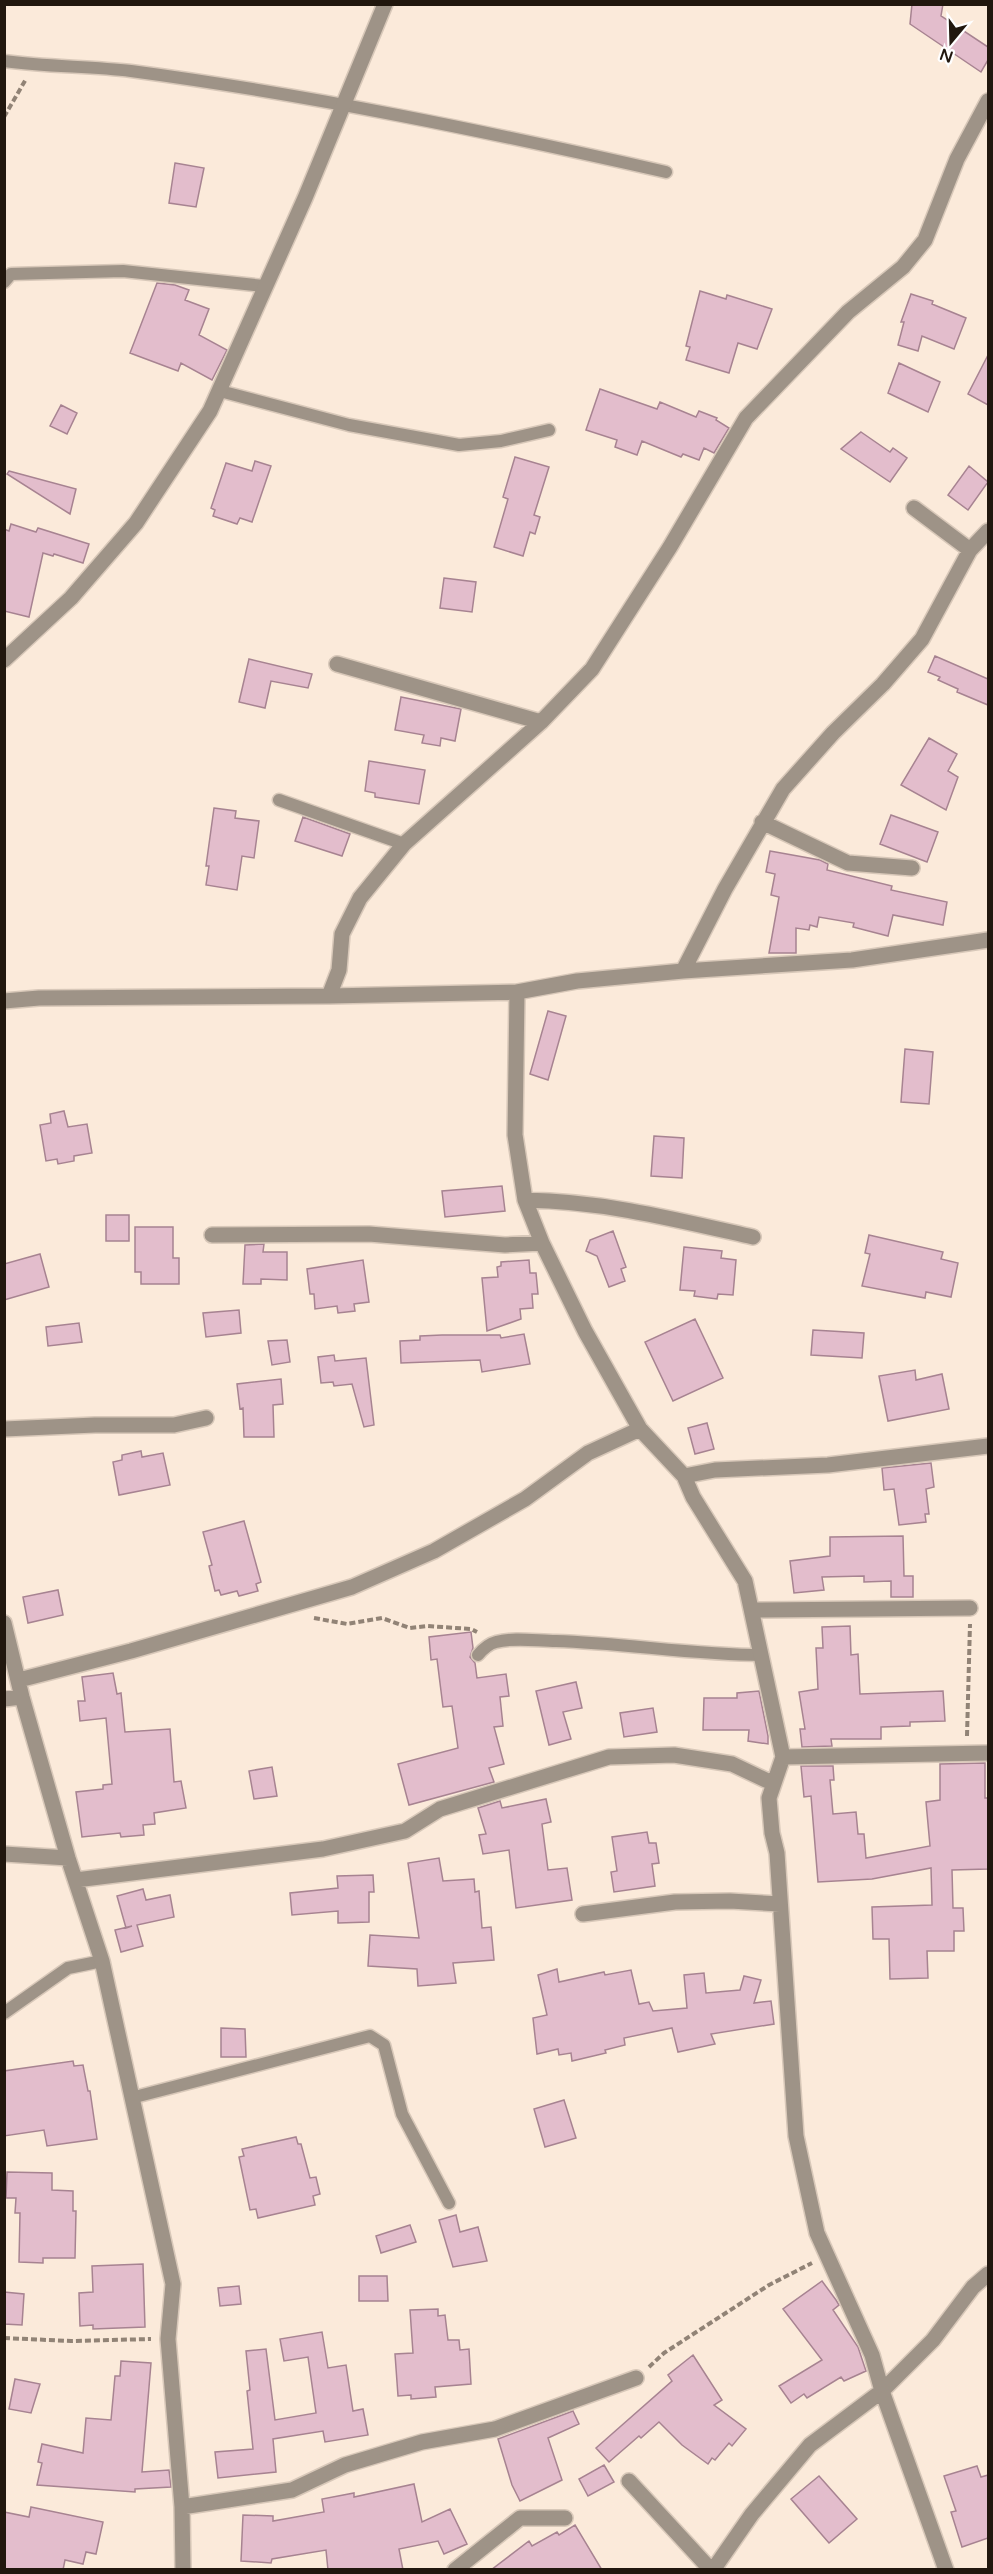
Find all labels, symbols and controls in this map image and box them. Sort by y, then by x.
north arrow [921,12,981,72]
text: N [937,44,956,67]

